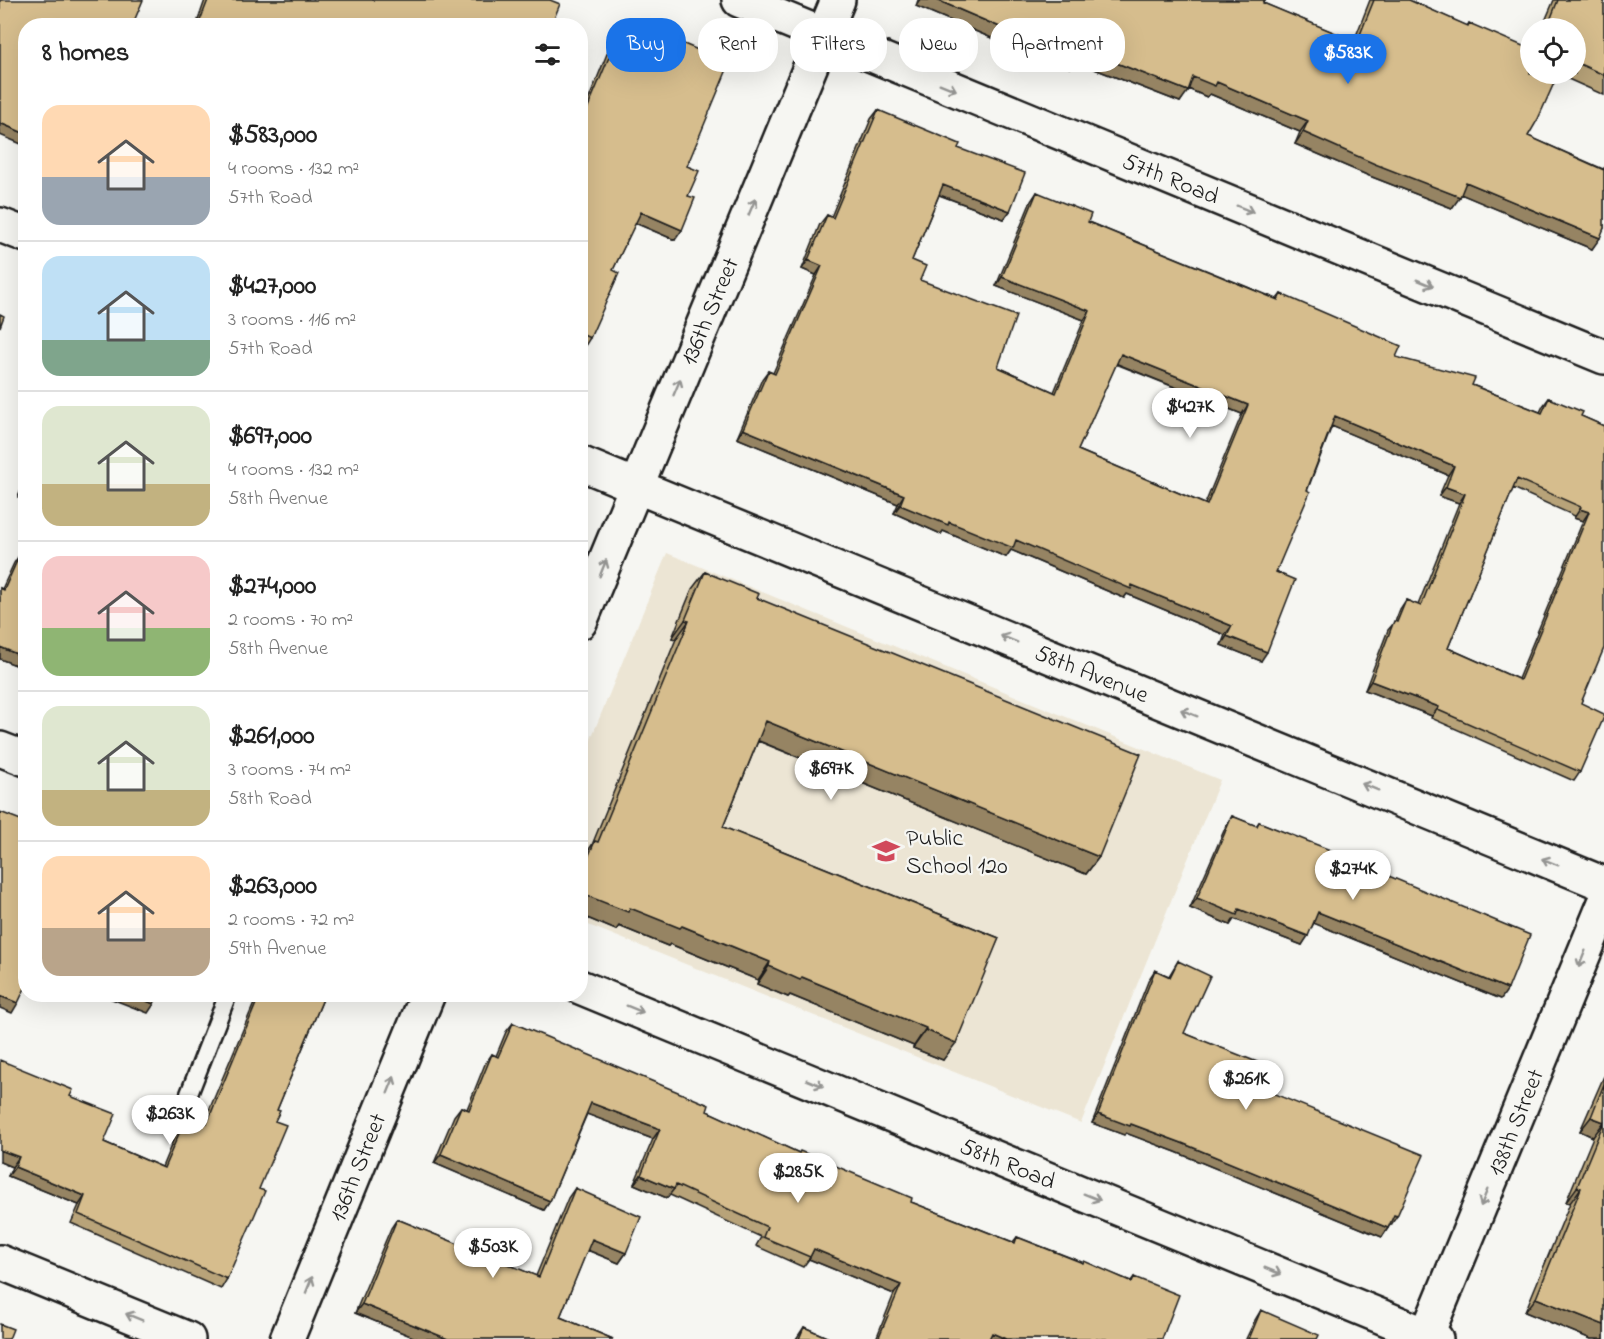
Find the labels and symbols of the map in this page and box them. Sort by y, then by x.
pin: $583K [1306,34,1390,85]
one-way arrow [939,82,957,93]
street label: 57th Road [1117,145,1224,216]
one-way arrow [747,199,758,217]
one-way arrow [1235,204,1254,215]
street label: 136th Street [673,253,750,371]
one-way arrow [1416,278,1434,289]
one-way arrow [672,379,683,397]
pin: $427K [1148,388,1232,439]
one-way arrow [598,559,609,577]
one-way arrow [1000,633,1019,644]
street label: 58th Avenue [1029,637,1153,714]
one-way arrow [1181,707,1199,718]
pin: $697K [789,750,873,801]
one-way arrow [1361,781,1379,792]
place label: Public School 120 [906,822,1008,885]
school or university icon: Public School 120 [871,836,901,866]
pin: $274K [1311,850,1395,901]
one-way arrow [1541,856,1560,867]
one-way arrow [1576,949,1587,968]
one-way arrow [625,1004,643,1015]
pin: $261K [1204,1060,1288,1111]
street label: 138th Street [1480,1064,1555,1182]
one-way arrow [386,1076,397,1095]
one-way arrow [805,1078,824,1089]
pin: $263K [128,1095,212,1146]
street label: 136th Street [322,1109,397,1227]
street label: 58th Road [954,1130,1061,1201]
pin: $285K [756,1153,840,1204]
one-way arrow [1478,1188,1489,1207]
one-way arrow [1083,1192,1101,1203]
pin: $503K [451,1228,535,1279]
one-way arrow [1263,1266,1282,1277]
one-way arrow [304,1276,315,1295]
one-way arrow [125,1311,144,1322]

